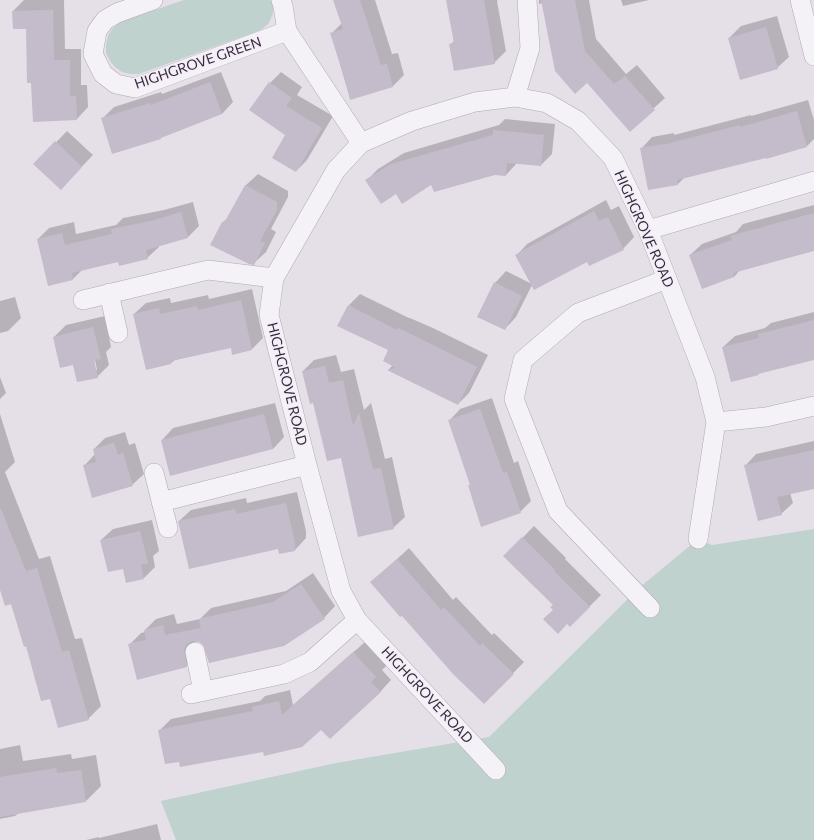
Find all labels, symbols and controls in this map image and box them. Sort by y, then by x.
street label: HIGHGROVE GREEN [132,33,264,93]
street label: HIGHGROVE ROAD [611,168,677,290]
street label: HIGHGROVE ROAD [264,321,310,447]
street label: HIGHGROVE ROAD [378,643,476,747]

